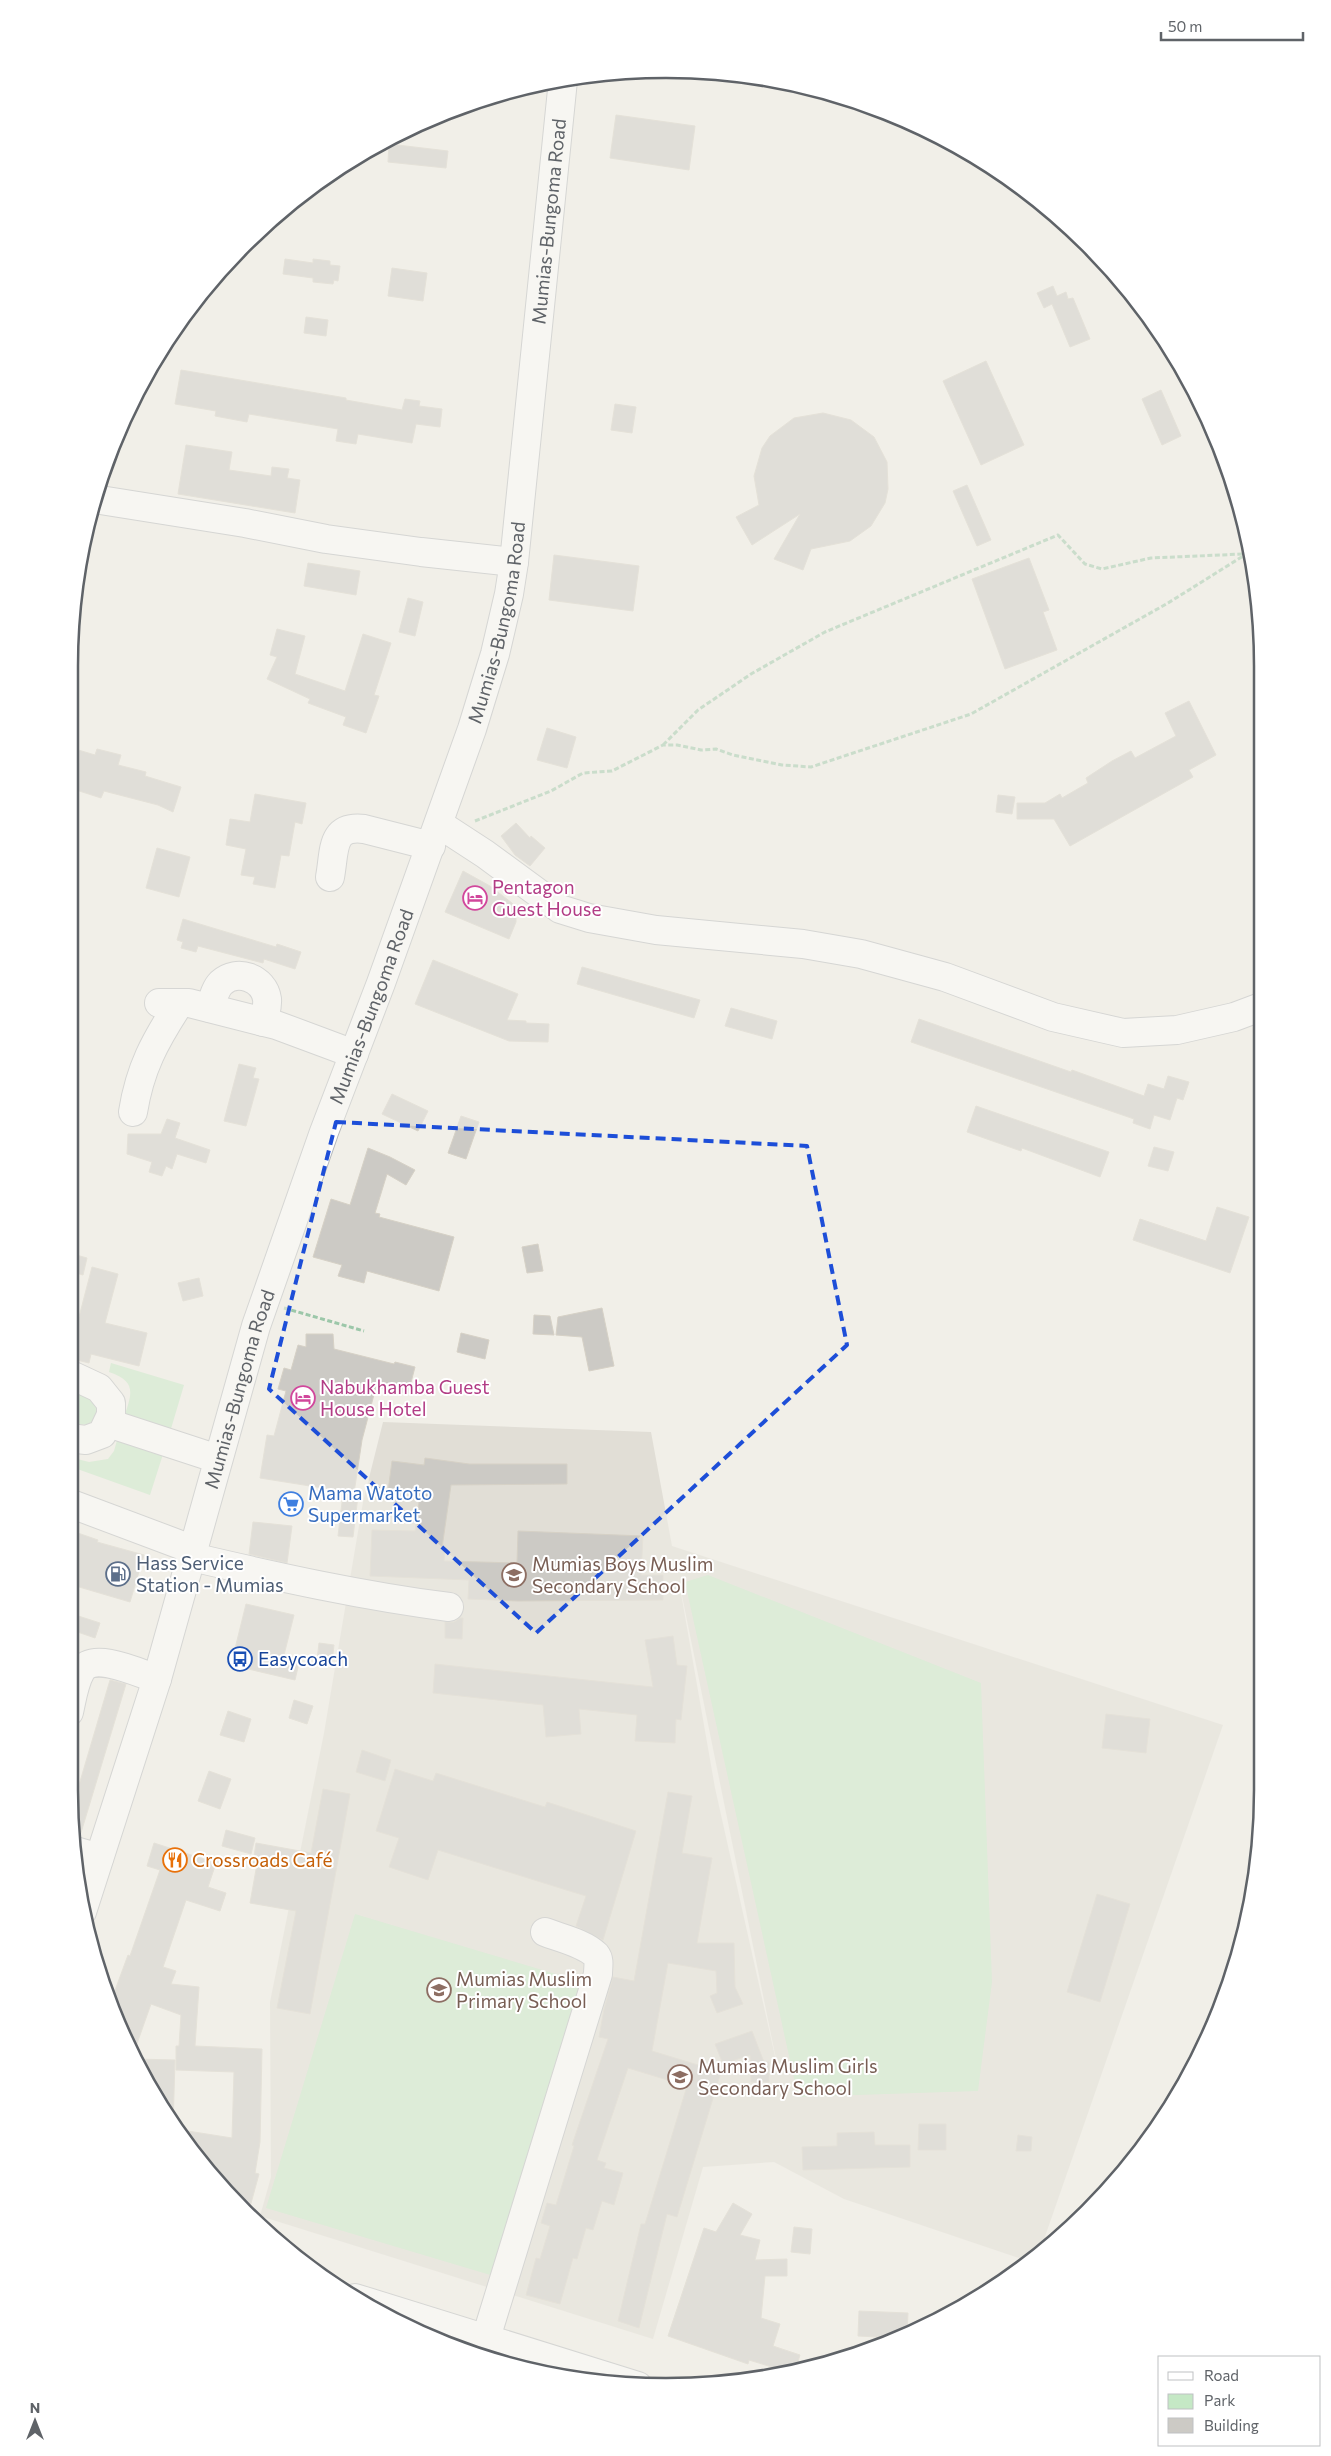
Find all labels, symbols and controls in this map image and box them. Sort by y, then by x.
scale bar [1161,10,1304,42]
text: 50 m [1168,17,1202,35]
street label: Mumias-Bungoma Road [526,117,570,325]
street label: Mumias-Bungoma Road [462,520,529,726]
place label: Pentagon Guest House [492,875,601,920]
hotel icon: Pentagon Guest House [462,885,488,911]
street label: Mumias-Bungoma Road [324,906,418,1107]
street label: Mumias-Bungoma Road [199,1286,279,1491]
place label: Nabukhamba Guest House Hotel [320,1375,490,1420]
hotel icon: Nabukhamba Guest House Hotel [290,1385,316,1411]
place label: Mama Watoto Supermarket [308,1481,432,1526]
supermarket icon: Mama Watoto Supermarket [278,1491,304,1517]
place label: Hass Service Station - Mumias [136,1551,284,1596]
place label: Mumias Boys Muslim Secondary School [532,1552,713,1597]
fuel station icon: Hass Service Station - Mumias [105,1561,131,1587]
school or university icon: Mumias Boys Muslim Secondary School [501,1562,527,1588]
bus stop icon: Easycoach [227,1646,253,1672]
place label: Easycoach [258,1647,348,1670]
restaurant icon: Crossroads Café [162,1847,188,1873]
place label: Crossroads Café [192,1848,333,1871]
place label: Mumias Muslim Primary School [456,1967,592,2012]
school or university icon: Mumias Muslim Primary School [426,1977,452,2003]
place label: Mumias Muslim Girls Secondary School [698,2054,878,2099]
school or university icon: Mumias Muslim Girls Secondary School [667,2064,693,2090]
legend [1158,2356,1321,2446]
text: Road [1204,2366,1239,2384]
text: Park [1204,2391,1235,2409]
north arrow [10,2396,60,2446]
text: N [30,2399,40,2416]
text: Building [1204,2416,1259,2434]

